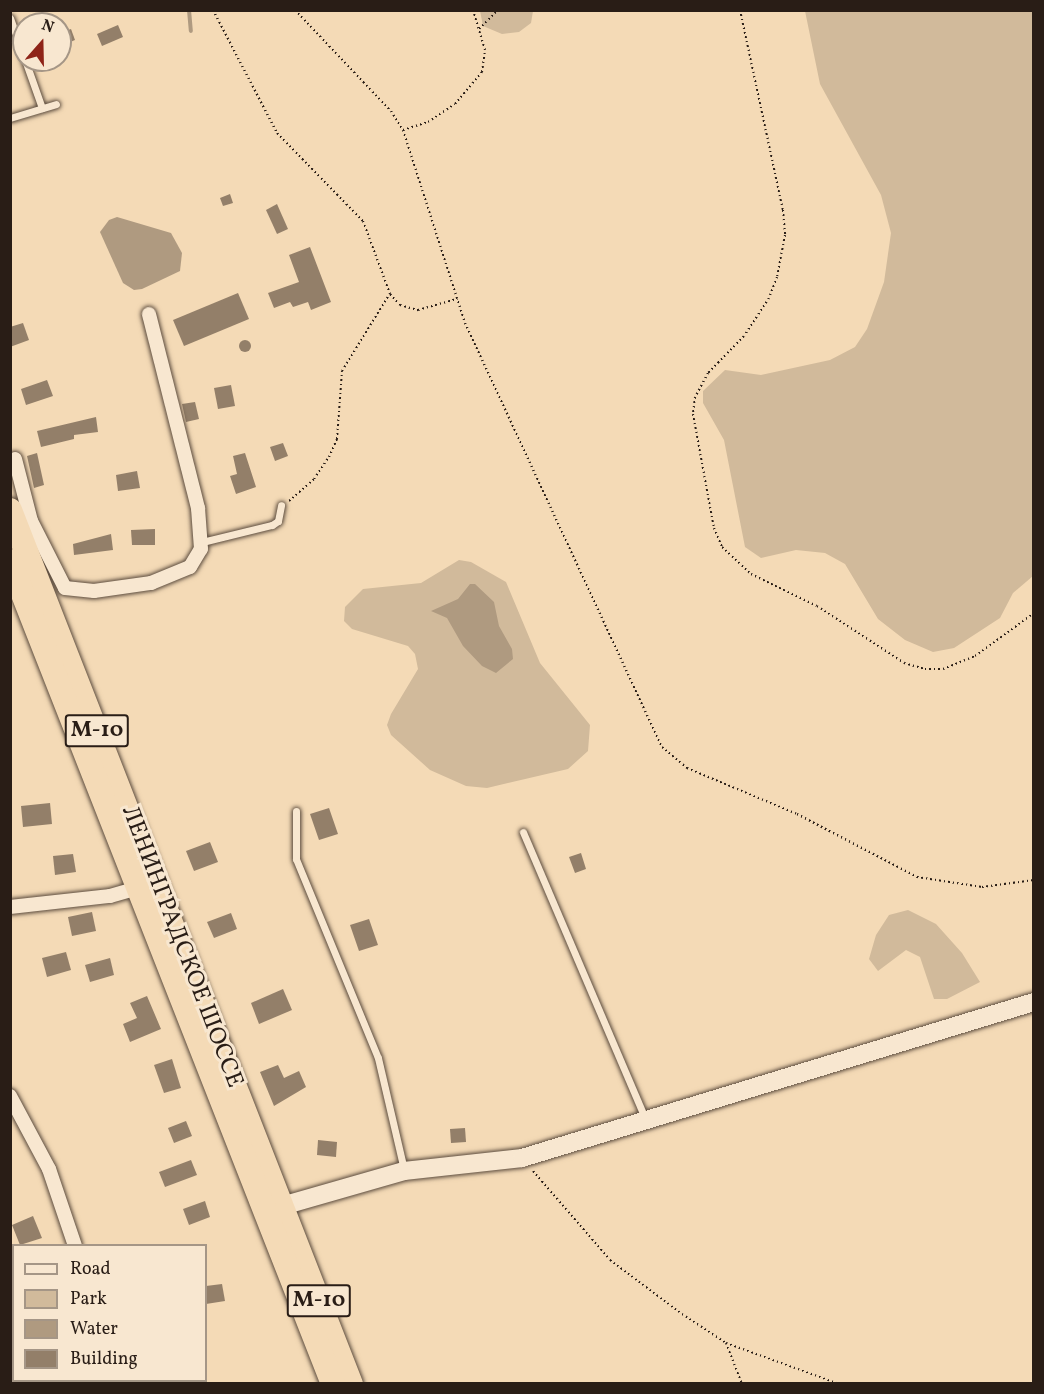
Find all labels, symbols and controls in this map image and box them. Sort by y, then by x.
north arrow [12,12,72,72]
text: N [38,15,57,39]
road number: М-10 [64,712,130,750]
street label: ЛЕНИНГРАДСКОЕ ШОССЕ [114,802,248,1092]
legend [12,1244,207,1382]
text: Road [70,1257,111,1282]
road number: М-10 [286,1282,352,1320]
text: Park [70,1287,107,1312]
text: Water [70,1317,118,1342]
text: Building [70,1347,138,1372]

